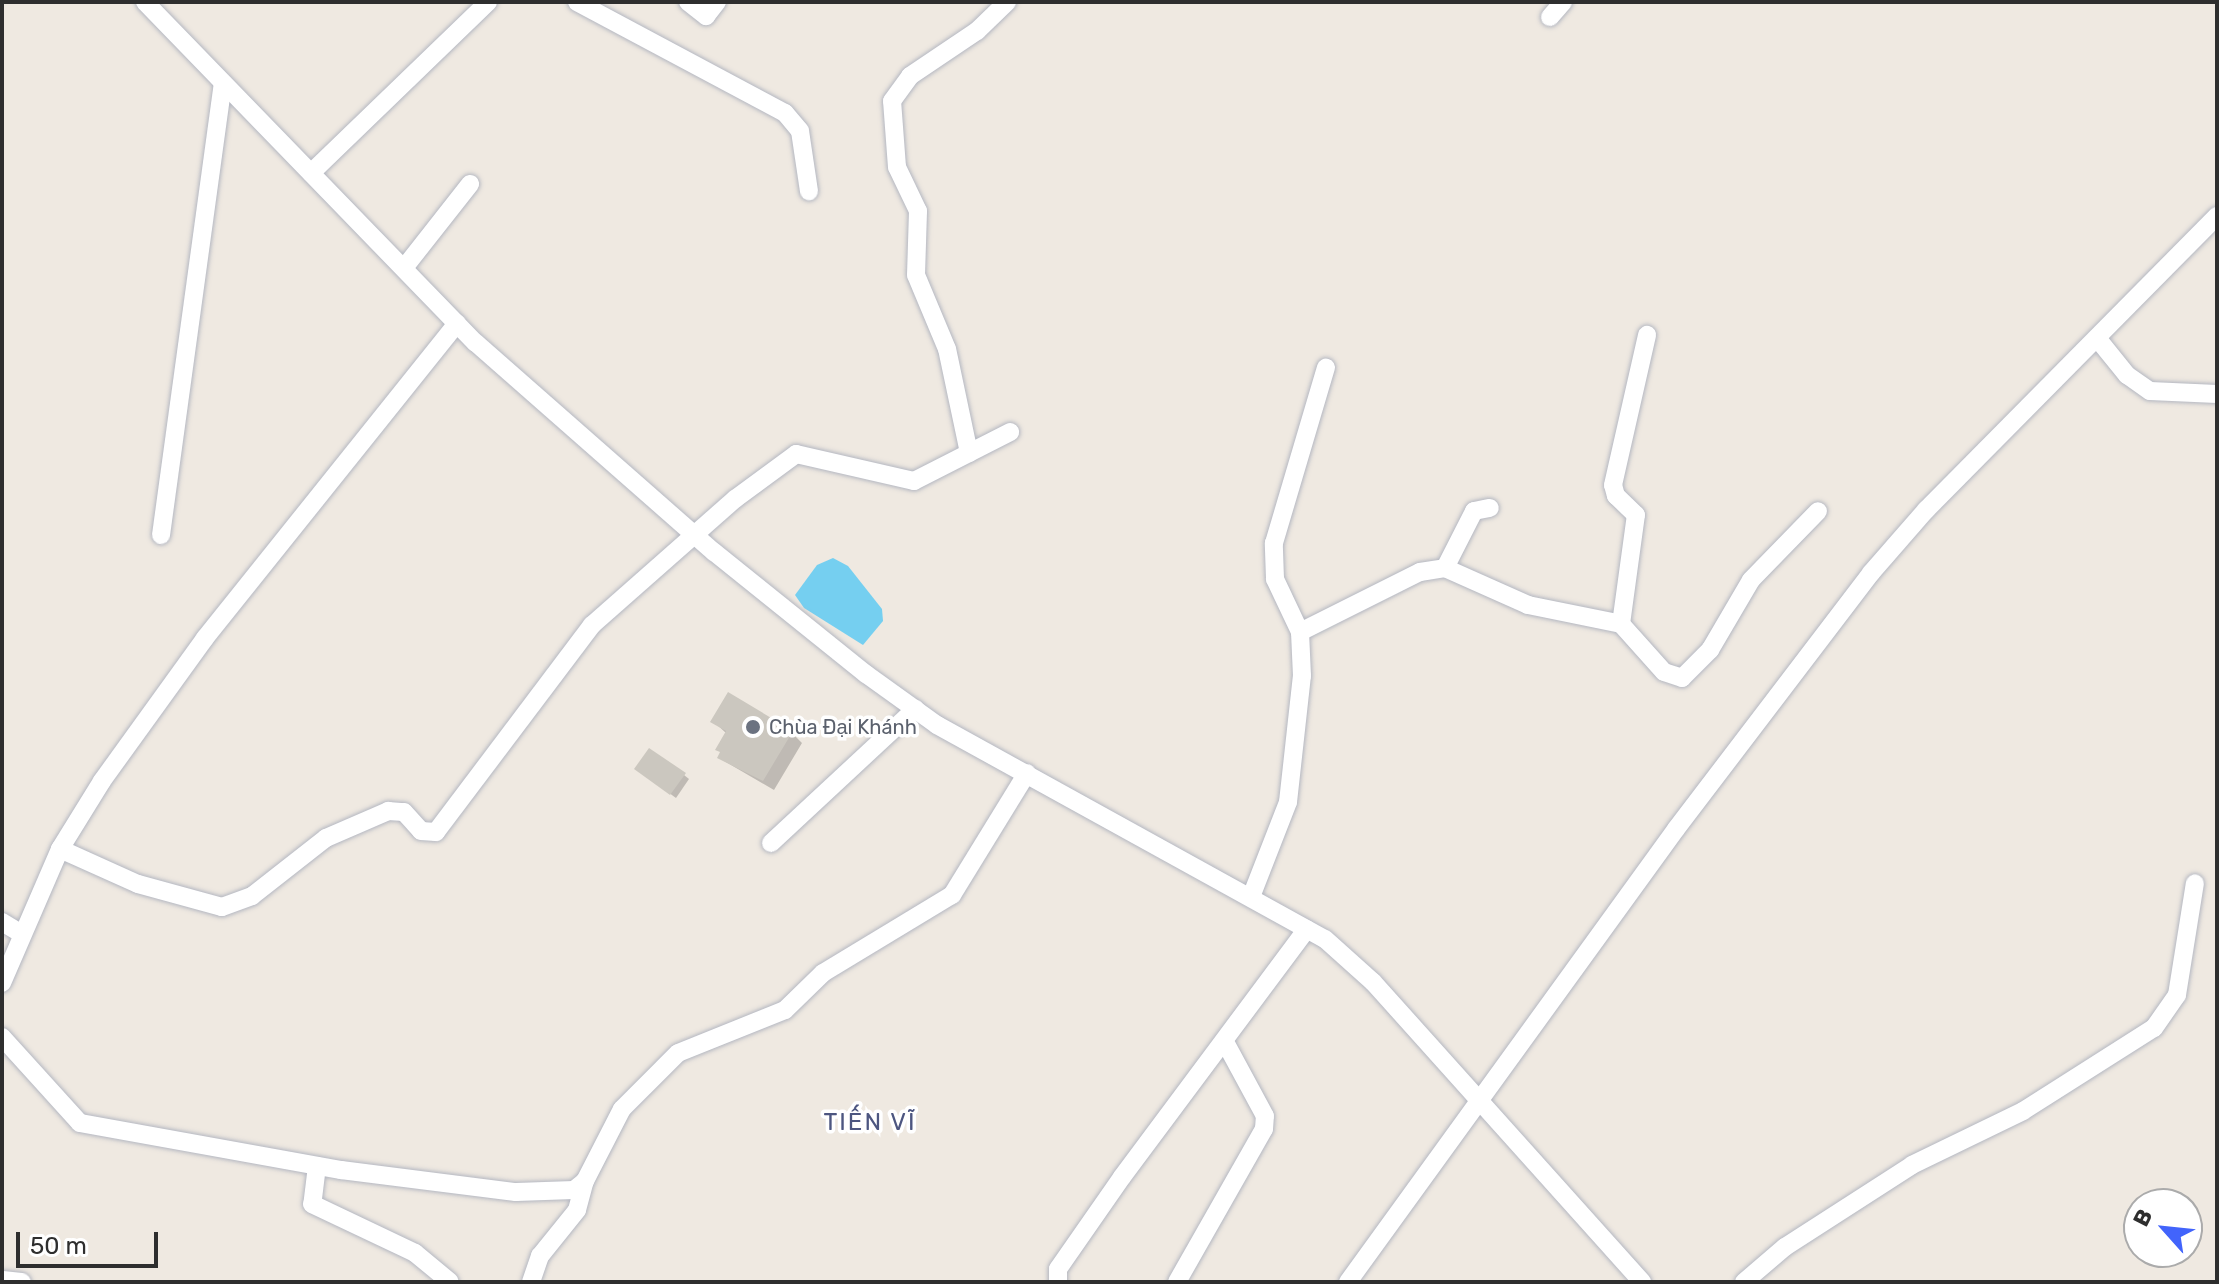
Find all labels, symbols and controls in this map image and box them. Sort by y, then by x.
place label: Chùa Đại Khánh [769,715,917,739]
marker: Chùa Đại Khánh [744,718,762,736]
district label: TIẾN VĨ [823,1109,917,1137]
north arrow [2123,1188,2203,1268]
text: B [2127,1205,2158,1231]
scale bar [20,1216,162,1266]
text: 50 m [30,1232,87,1260]

